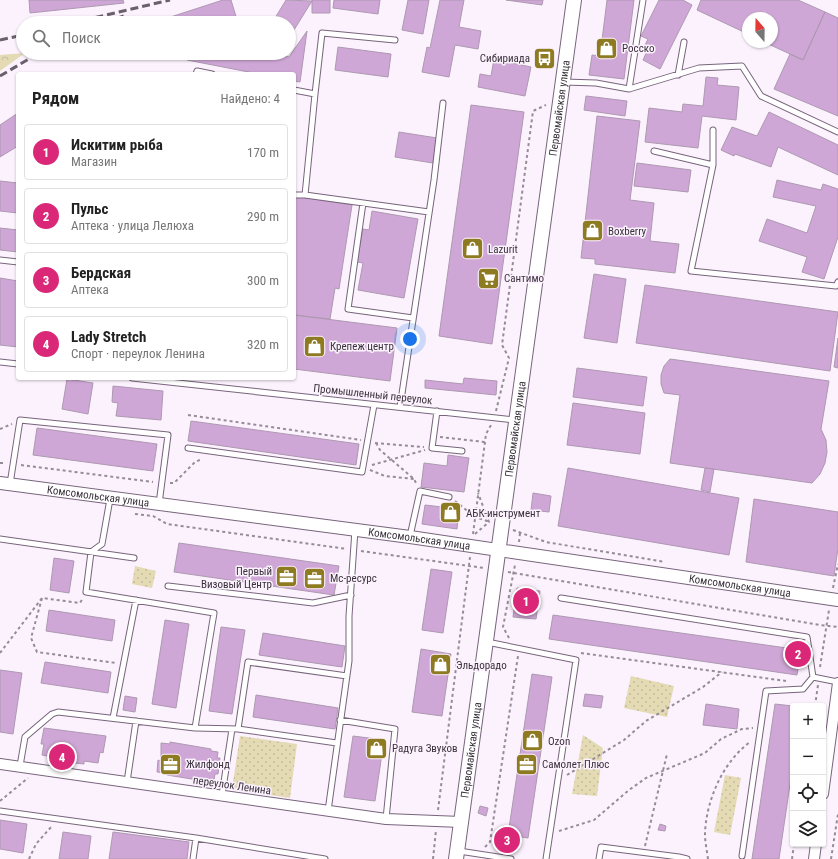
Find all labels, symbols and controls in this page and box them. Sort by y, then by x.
north arrow [742,12,778,48]
search box [16,16,296,60]
icon: search [30,27,52,49]
text: Поиск [62,29,101,47]
shop icon: Росско [593,35,619,61]
place label: Росско [622,42,655,55]
bus stop icon: Сибириада [532,45,558,71]
place label: Сибириада [480,52,530,65]
street label: Первомайская улица [547,59,573,157]
text: Рядом [32,88,79,108]
text: Найдено: 4 [220,91,280,106]
text: Искитим рыба [71,136,163,154]
text: 1 [43,145,49,160]
text: 170 m [247,145,279,160]
text: Магазин [71,154,117,169]
text: Пульс [71,200,108,218]
text: 2 [43,209,49,224]
text: 290 m [247,209,279,224]
text: Аптека · улица Лелюха [71,218,194,233]
shop icon: Boxberry [579,218,605,244]
place label: Boxberry [608,225,647,238]
shop icon: Lazurit [459,236,485,262]
place label: Lazurit [488,243,518,256]
text: Бердская [71,264,131,282]
supermarket icon: Сантимо [475,265,501,291]
place label: Сантимо [504,272,544,285]
text: 3 [43,273,49,288]
text: 300 m [247,273,279,288]
text: Аптека [71,282,109,297]
text: Lady Stretch [71,328,146,346]
your location [400,329,420,349]
shop icon: Крепеж центр [302,333,328,359]
text: 4 [43,337,49,352]
text: 320 m [247,337,279,352]
place label: Крепеж центр [330,340,394,353]
text: Спорт · переулок Ленина [71,346,205,361]
street label: Первомайская улица [503,380,529,478]
street label: Промышленный переулок [313,382,434,407]
street label: Комсомольская улица [46,483,150,510]
shop icon: АБК-инструмент [437,500,463,526]
place label: АБК-инструмент [466,507,541,520]
street label: Комсомольская улица [367,526,471,553]
office icon: Первый Визовый Центр [274,564,300,590]
place label: Первый Визовый Центр [201,565,272,591]
office icon: Мс-ресурс [301,565,327,591]
place label: Мс-ресурс [330,572,377,585]
street label: Комсомольская улица [688,572,792,600]
pin: 1 [513,586,539,616]
pin: 2 [785,639,811,669]
shop icon: Эльдорадо [427,652,453,678]
place label: Эльдорадо [456,659,507,672]
street label: Первомайская улица [458,701,484,799]
map controls [790,703,826,847]
button: + [790,703,826,739]
shop icon: Ozon [519,728,545,754]
shop icon: Радуга Звуков [363,735,389,761]
place label: Ozon [548,735,570,748]
button: − [790,739,826,775]
pin: 4 [49,742,75,772]
place label: Радуга Звуков [392,742,458,755]
office icon: Жилфонд [158,751,184,777]
office icon: Самолет Плюс [514,751,540,777]
place label: Жилфонд [186,758,230,771]
place label: Самолет Плюс [542,758,609,771]
street label: переулок Ленина [192,774,272,797]
button: locate [790,775,826,811]
button: layers [790,811,826,847]
pin: 3 [494,825,520,855]

